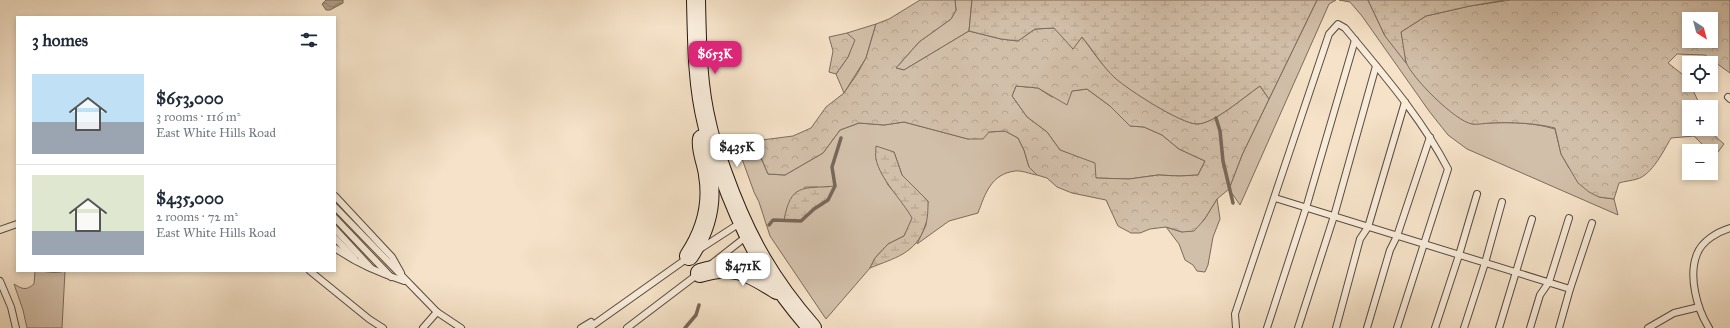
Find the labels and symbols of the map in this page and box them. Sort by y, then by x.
north arrow [1682,12,1718,48]
pin: $653K [687,41,743,75]
pin: $435K [709,134,765,168]
pin: $471K [715,253,771,287]

